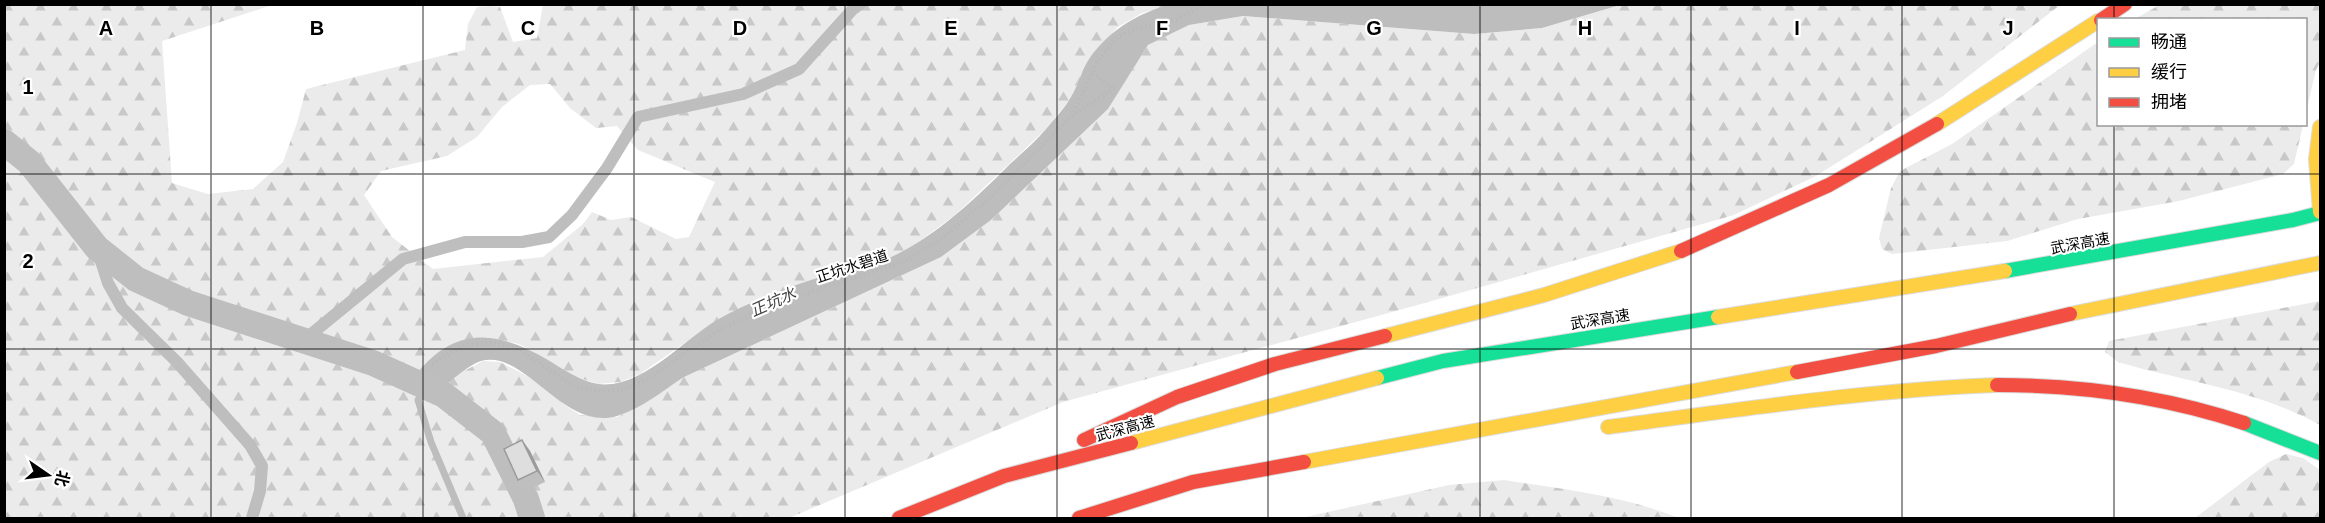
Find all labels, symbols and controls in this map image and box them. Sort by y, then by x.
text: A [99,17,113,39]
text: B [310,17,324,39]
text: C [521,17,535,39]
text: D [733,17,747,39]
text: E [944,17,958,39]
text: F [1156,17,1168,39]
text: G [1366,17,1382,39]
text: H [1578,17,1592,39]
text: I [1794,17,1800,39]
text: J [2002,17,2014,39]
legend [2097,18,2307,126]
text: 畅通 [2151,32,2187,52]
text: 缓行 [2151,62,2187,82]
text: 1 [22,76,34,98]
text: 拥堵 [2151,92,2187,112]
street label: 武深高速 [2049,229,2111,257]
street label: 正坑水碧道 [814,246,890,286]
text: 2 [22,250,34,272]
water label: 正坑水 [748,284,799,320]
street label: 武深高速 [1569,306,1631,332]
street label: 武深高速 [1094,412,1156,444]
north arrow [18,445,78,505]
text: 北 [52,469,72,488]

